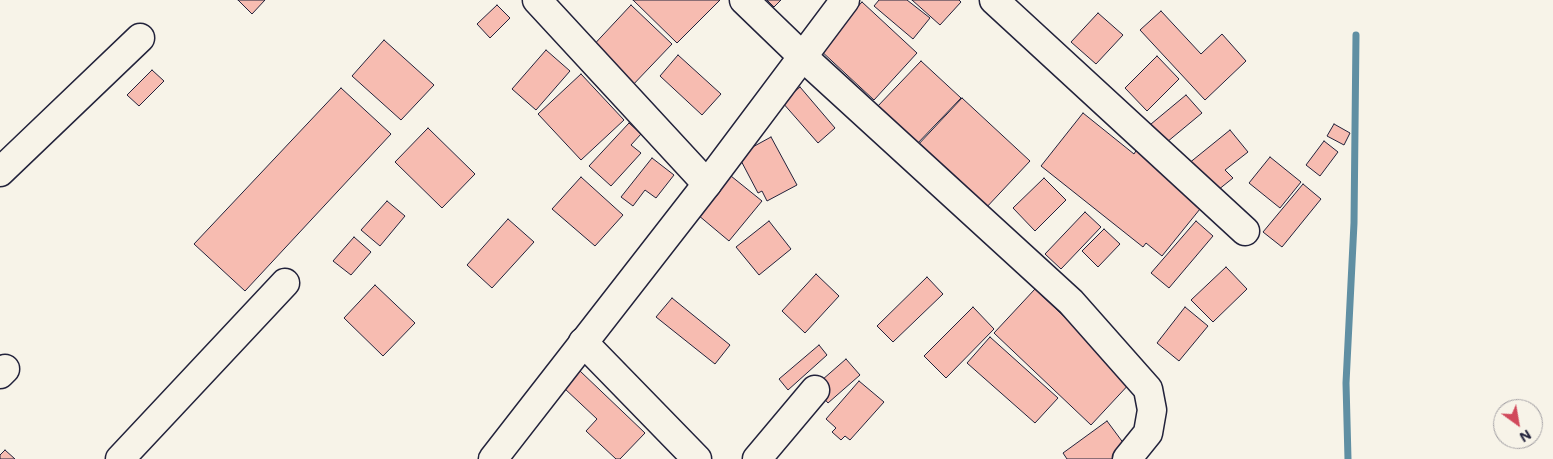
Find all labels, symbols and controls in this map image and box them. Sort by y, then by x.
north arrow [1493,399,1543,449]
text: N [1516,425,1535,447]

